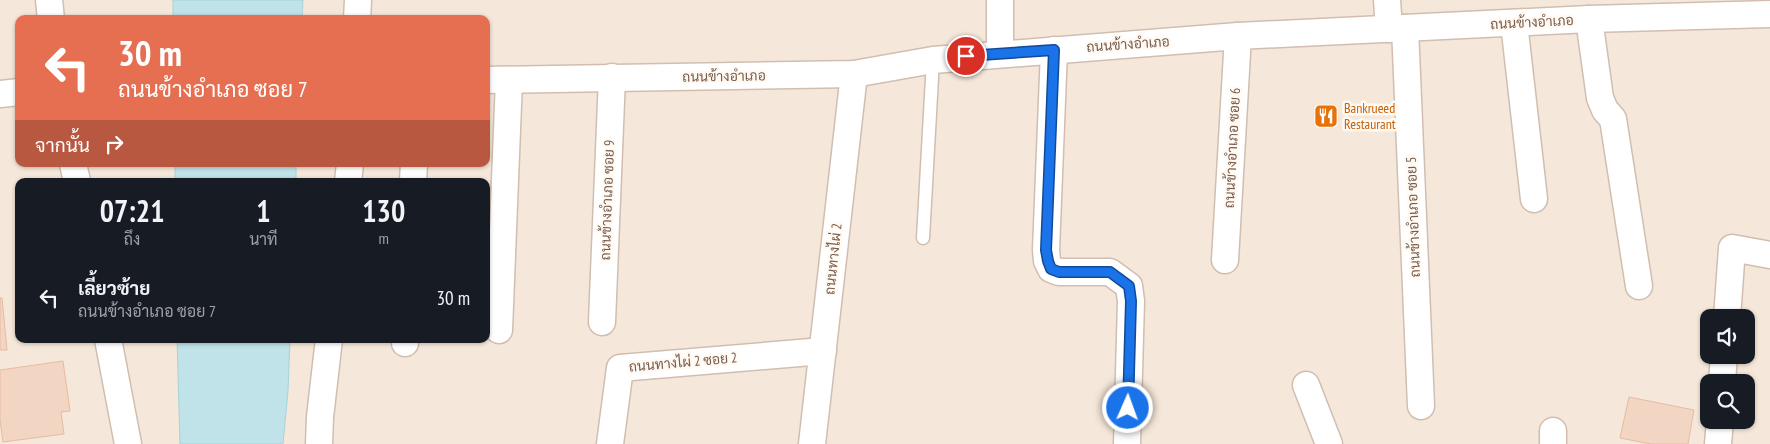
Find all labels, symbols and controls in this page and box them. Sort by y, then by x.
street label: ถนนข้างอำเภอ [1490,11,1574,33]
text: 30 m [118,30,182,76]
street label: ถนนข้างอำเภอ [1086,32,1170,56]
icon: left [35,35,100,100]
pin [945,35,987,77]
icon: arrive [952,42,980,70]
street label: ถนนข้างอำเภอ [682,66,766,86]
text: ถนนข้างอำเภอ ซอย 7 [118,75,308,103]
street label: ถนนข้างอำเภอ ซอย 6 [1220,87,1244,209]
place label: Bankrueed Restaurant [1344,99,1396,133]
restaurant icon: Bankrueed Restaurant [1313,103,1339,129]
icon: right [100,130,128,158]
text: จากนั้น [35,133,90,157]
street label: ถนนข้างอำเภอ ซอย 9 [596,139,618,261]
street label: ถนนข้างอำเภอ ซอย 5 [1402,156,1424,278]
text: 07:21 [100,191,165,230]
text: 1 [256,191,271,230]
text: 130 [362,191,405,230]
street label: ถนนทางไผ่ 2 [820,222,846,296]
text: m [379,228,389,248]
text: ถึง [124,229,140,249]
text: นาที [249,229,278,249]
text: เลี้ยวซ้าย [78,276,150,300]
icon: left [35,284,63,312]
text: 30 m [437,286,470,310]
text: ถนนข้างอำเภอ ซอย 7 [78,301,216,321]
map controls [1700,309,1755,429]
button: sound [1700,309,1755,364]
street label: ถนนทางไผ่ 2 ซอย 2 [628,348,738,376]
button: search [1700,374,1755,429]
position arrow [1101,381,1153,433]

